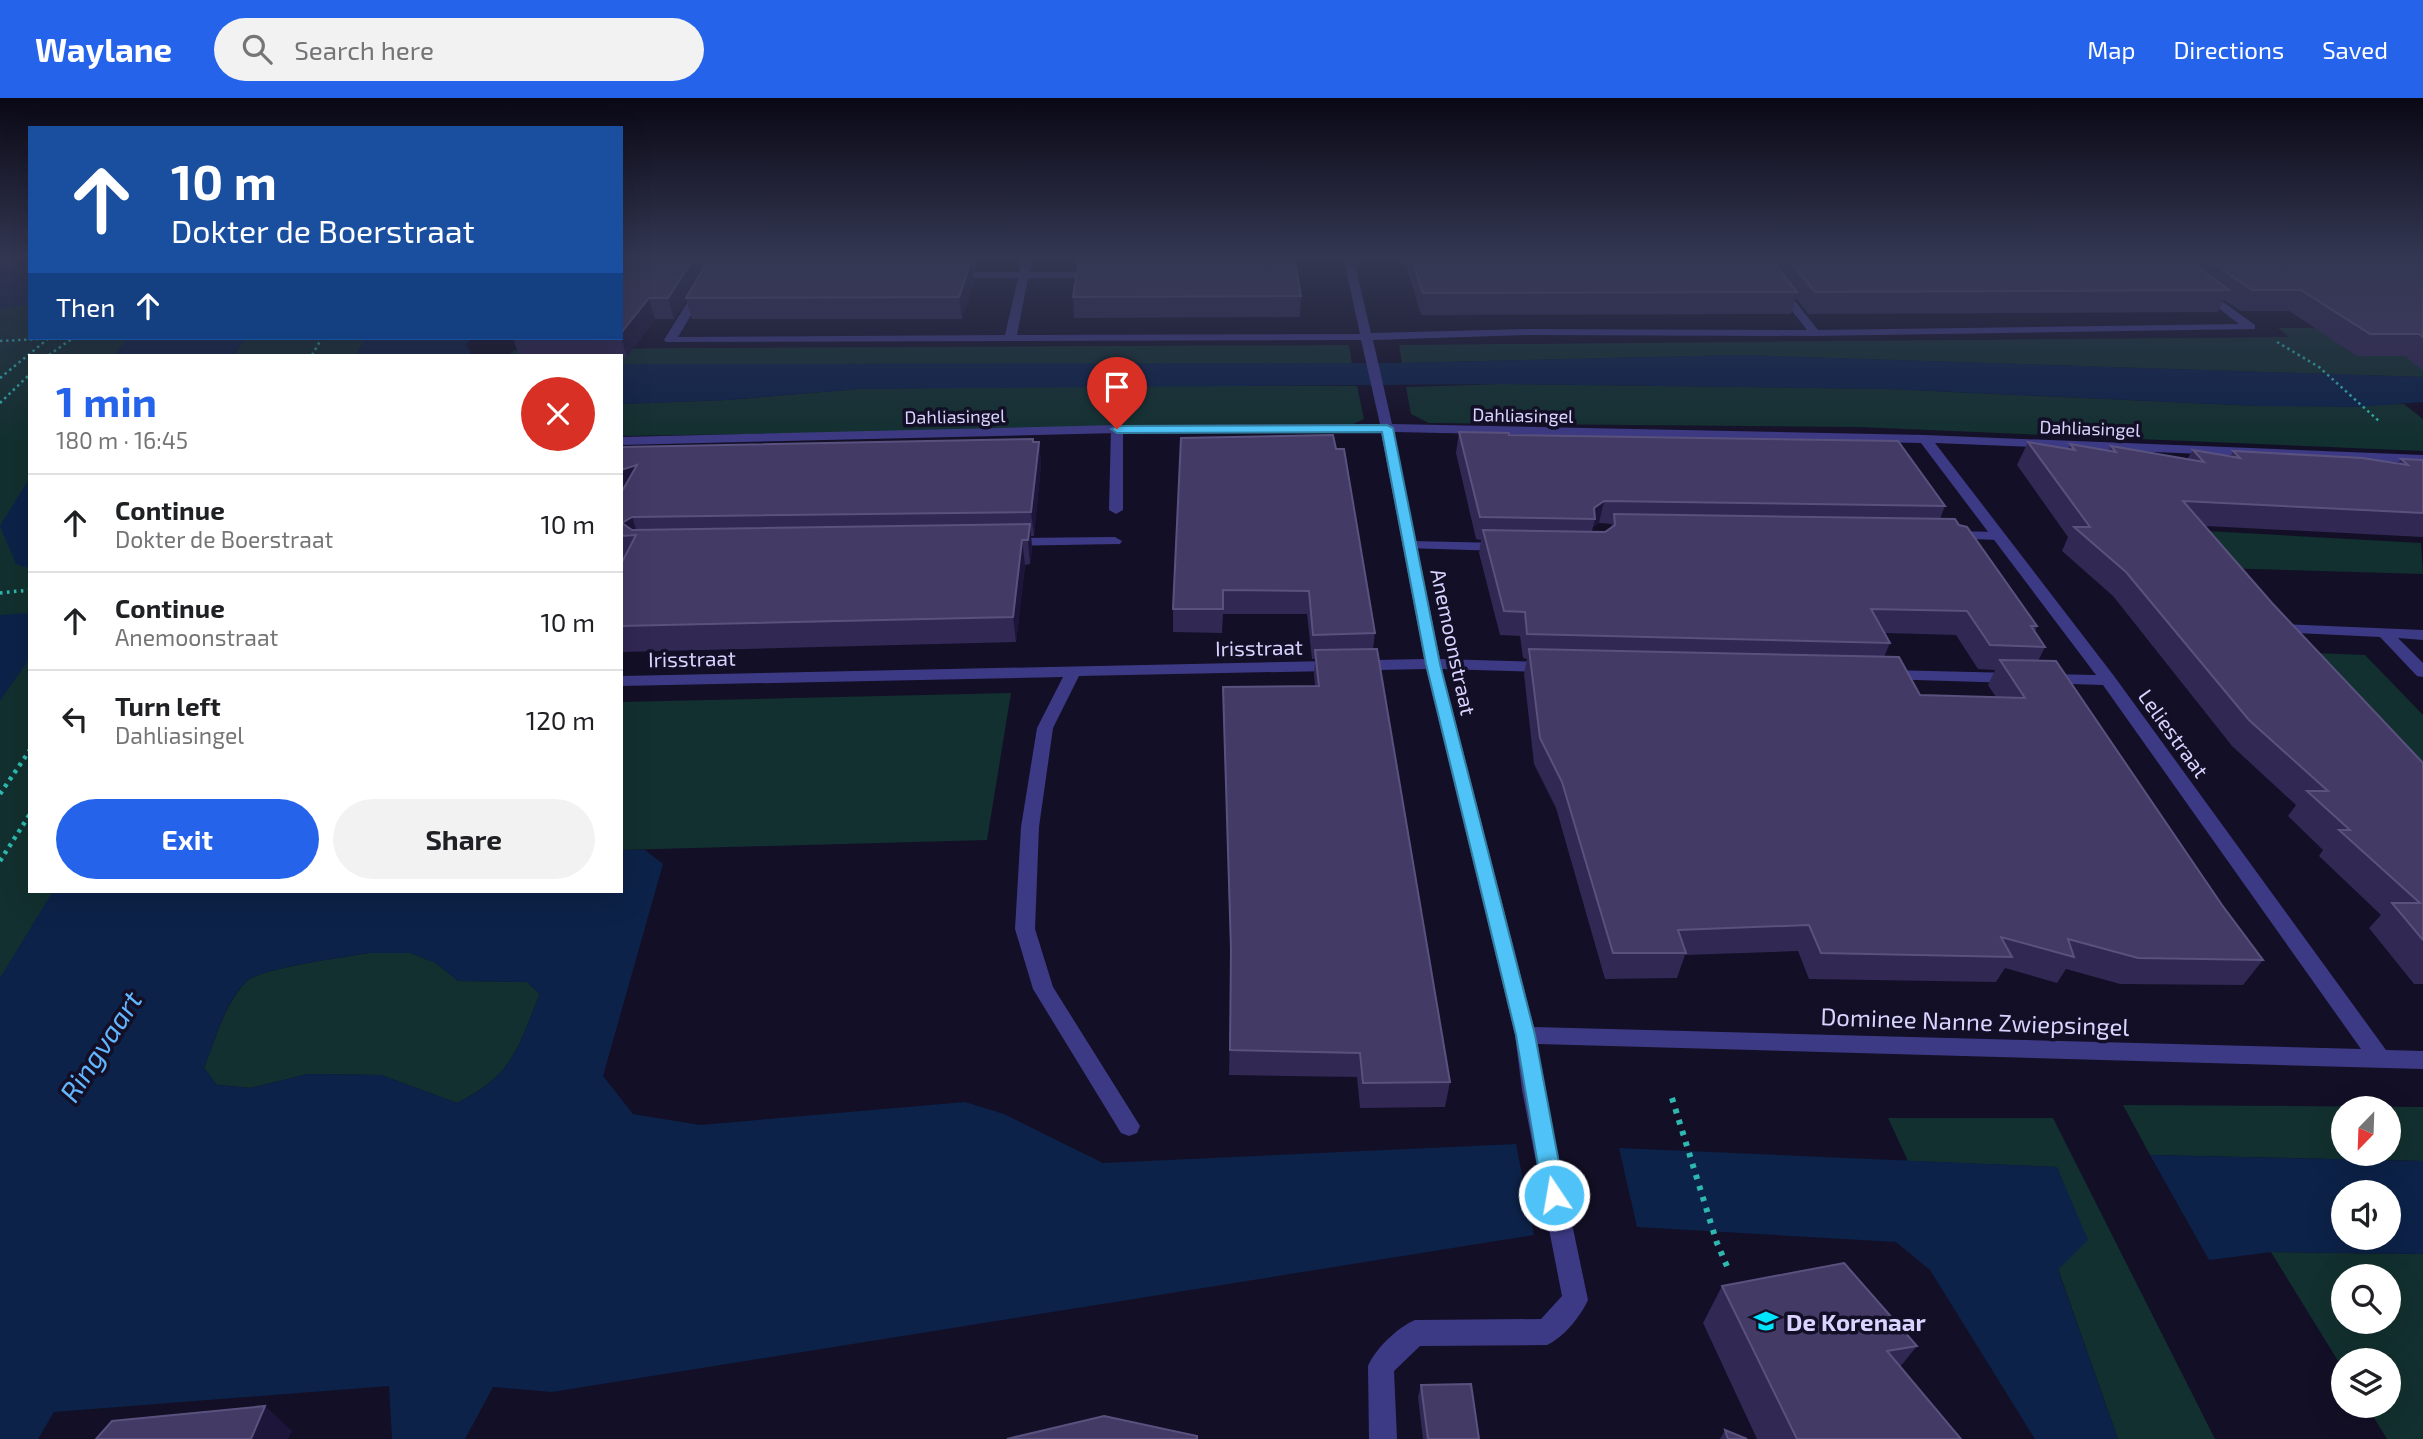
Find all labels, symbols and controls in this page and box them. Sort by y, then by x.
search box [214,18,704,81]
text: Waylane [35,29,172,69]
icon: search [238,30,276,68]
text: Search here [294,34,434,65]
text: Map [2087,35,2135,64]
text: Directions [2173,35,2284,64]
text: Saved [2322,35,2388,64]
text: 10 m [171,151,277,210]
icon: ahead [56,154,147,245]
text: Dokter de Boerstraat [171,211,475,249]
icon: ahead [129,287,167,325]
text: Then [56,291,115,322]
pin [1087,357,1147,429]
icon: arrive [1098,368,1136,406]
text: 1 min [56,375,157,425]
button: close [521,377,595,451]
street label: Dahliasingel [1472,403,1574,427]
street label: Dahliasingel [904,404,1006,428]
street label: Dahliasingel [2039,415,2142,441]
text: 180 m · 16:45 [56,426,188,454]
text: Continue [115,494,225,525]
icon: ahead [56,504,94,542]
text: 10 m [540,508,595,539]
text: Dokter de Boerstraat [115,525,333,553]
street label: Anemoonstraat [1426,566,1482,718]
text: Continue [115,592,225,623]
icon: ahead [56,602,94,640]
text: 10 m [540,606,595,637]
text: Anemoonstraat [115,623,278,651]
street label: Irisstraat [1215,634,1303,660]
street label: Irisstraat [648,645,736,671]
street label: Leliestraat [2134,684,2214,782]
text: Turn left [115,690,221,721]
icon: left [56,700,94,738]
text: 120 m [526,704,595,735]
text: Dahliasingel [115,721,244,749]
button: Exit [56,799,319,879]
button: Share [333,799,595,879]
water label: Ringvaart [52,984,149,1108]
street label: Dominee Nanne Zwiepsingel [1820,1001,2130,1041]
north arrow [2331,1096,2401,1166]
map controls [2331,1096,2401,1418]
position arrow [1517,1158,1591,1232]
button: sound [2331,1180,2401,1250]
button: search [2331,1264,2401,1334]
school or university icon: De Korenaar [1752,1307,1780,1335]
place label: De Korenaar [1786,1307,1926,1336]
button: layers [2331,1348,2401,1418]

